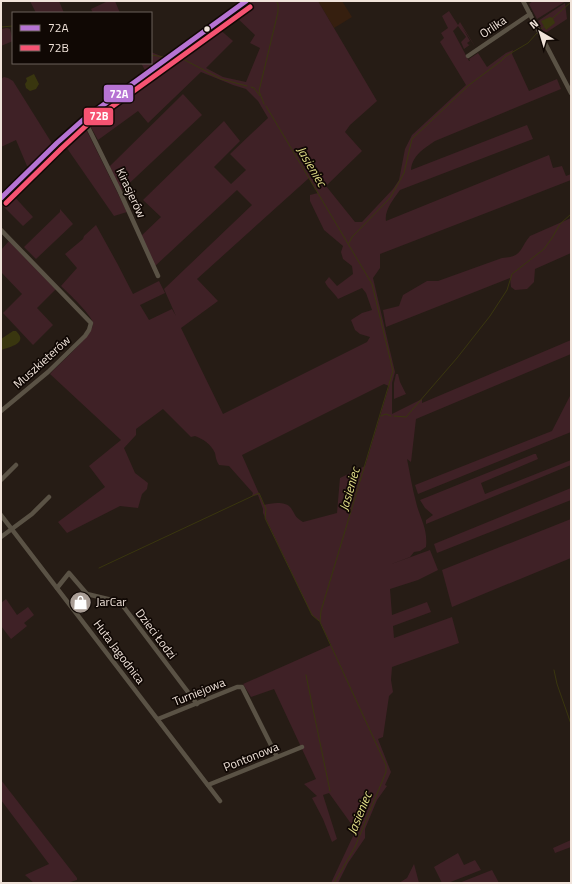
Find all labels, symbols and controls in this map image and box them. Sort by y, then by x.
street label: Orlika [475,11,510,43]
legend [12,12,152,64]
north arrow [520,12,560,52]
text: N [526,15,542,33]
text: 72A [48,18,69,37]
unlabelled marker [202,24,212,34]
text: 72B [48,38,69,57]
line badge: 72A [103,84,134,103]
text: 72A [110,86,129,102]
line badge: 72B [83,107,114,126]
text: 72B [89,108,109,124]
water label: Jasieniec [292,142,333,192]
street label: Kirasjerów [112,165,151,221]
street label: Muszkieterów [9,331,75,393]
water label: Jasieniec [333,463,365,513]
shop icon: JarCar [68,589,94,615]
place label: JarCar [96,592,126,611]
street label: Dzieci Łodzi [131,604,182,663]
street label: Huta Jagodnica [89,616,150,688]
street label: Turniejowa [170,672,228,711]
street label: Pontonowa [220,737,281,776]
water label: Jasieniec [341,787,377,837]

